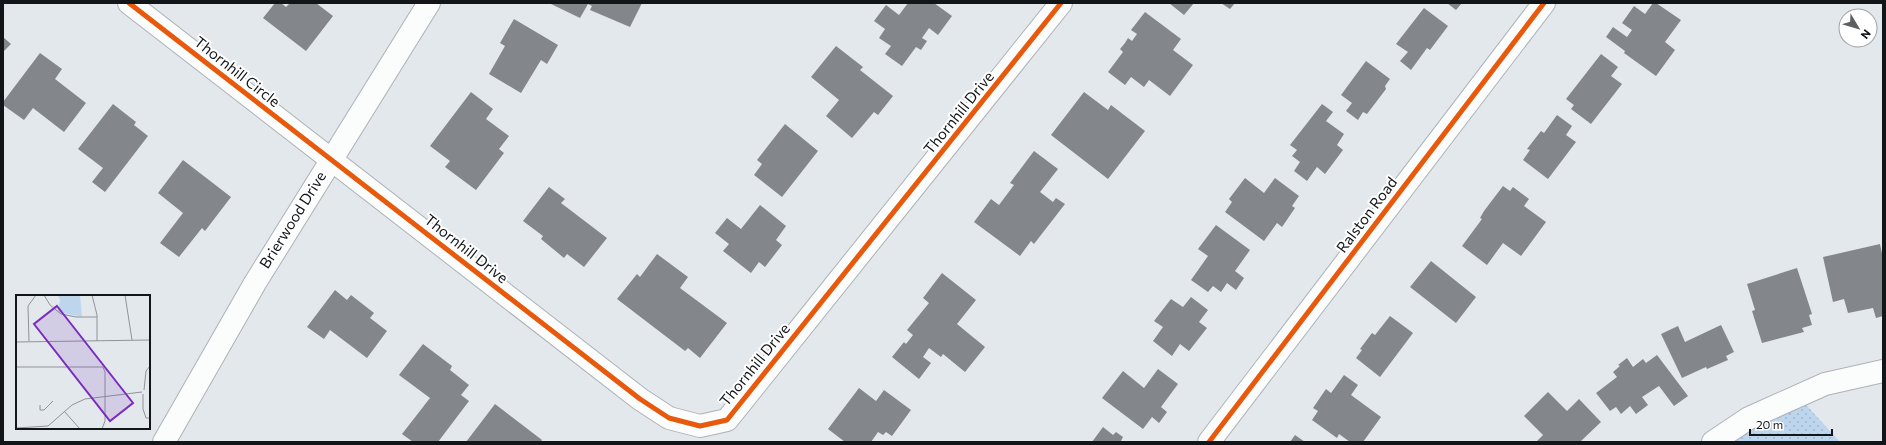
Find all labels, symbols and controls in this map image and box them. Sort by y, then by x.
north arrow [1838,8,1878,48]
text: N [1859,27,1874,42]
street label: Thornhill Circle [191,32,284,110]
street label: Thornhill Drive [919,67,997,157]
street label: Brierwood Drive [255,168,329,271]
street label: Ralston Road [1332,173,1400,256]
street label: Thornhill Drive [421,210,512,286]
inset map [16,295,150,429]
street label: Thornhill Drive [715,319,793,409]
scale bar [1750,411,1832,437]
text: 20 m [1756,417,1783,431]

